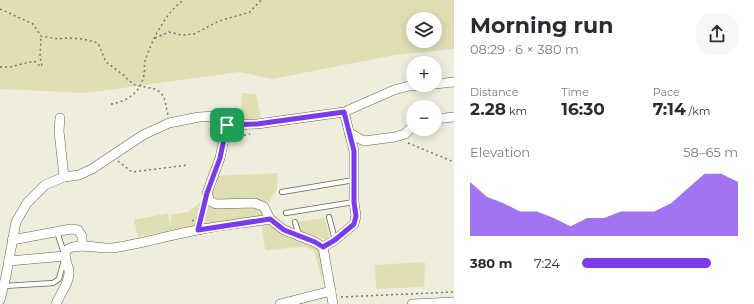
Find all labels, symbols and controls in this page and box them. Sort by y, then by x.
map controls [406,12,442,136]
button: layers [406,12,442,48]
text: Morning run [470,12,613,39]
button: share [696,13,738,55]
text: 08:29 · 6 × 380 m [470,41,579,57]
button: + [406,56,442,92]
text: Distance [470,85,518,99]
text: Time [561,85,589,99]
text: Pace [653,85,680,99]
text: 2.28 [470,99,506,119]
text: 16:30 [561,99,605,119]
text: 7:14 [653,99,686,119]
button: − [406,100,442,136]
text: km [506,104,527,118]
text: /km [686,104,710,118]
pin [210,108,244,142]
icon: arrive [216,114,238,136]
text: Elevation [470,144,530,160]
text: 58–65 m [683,144,738,160]
text: 380 m [470,255,512,271]
text: 7:24 [534,255,560,271]

